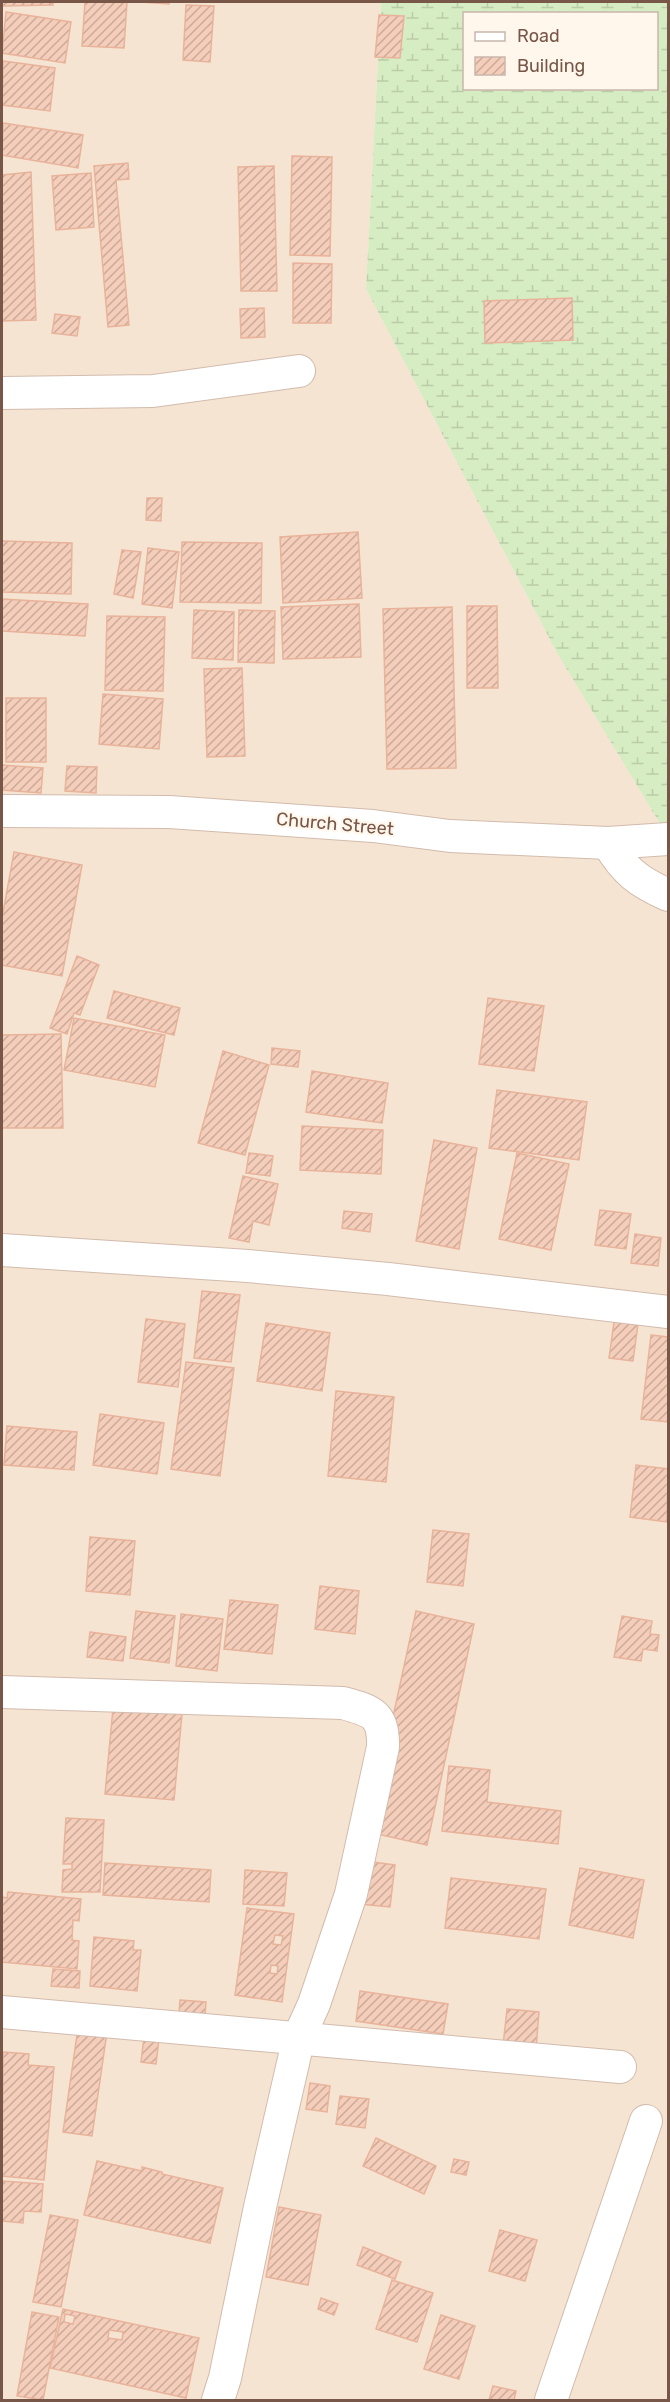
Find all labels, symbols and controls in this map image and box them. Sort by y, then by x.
legend [463,12,658,90]
text: Road [517,25,560,47]
text: Building [517,55,585,77]
street label: Church Street [275,808,395,840]

